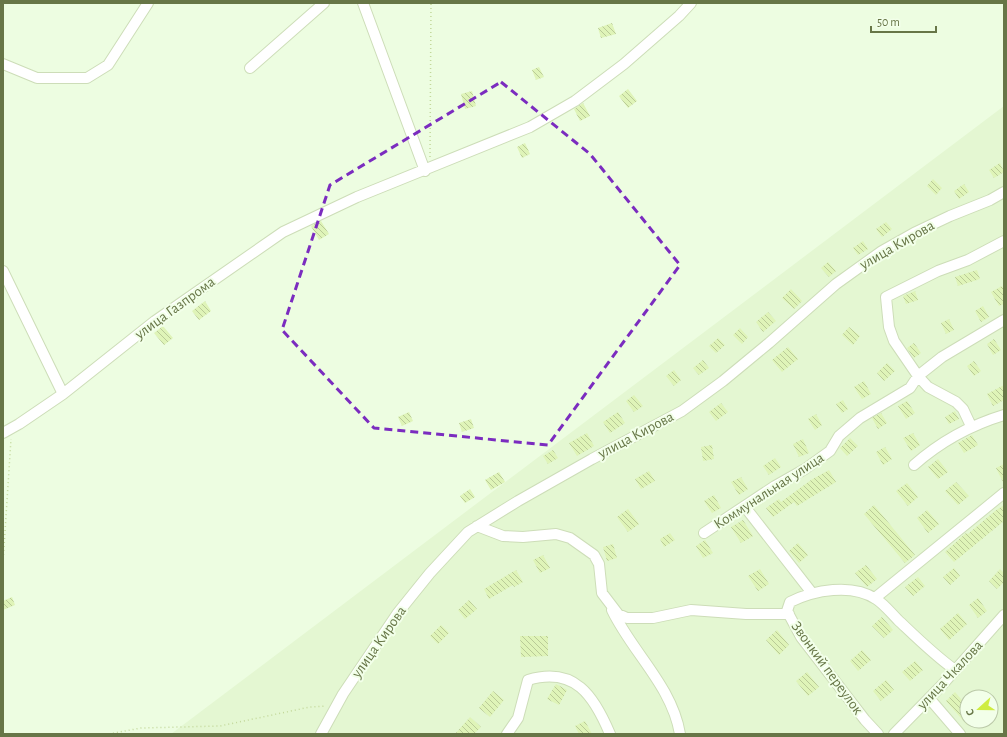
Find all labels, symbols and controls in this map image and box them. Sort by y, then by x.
scale bar [871,8,936,34]
text: 50 m [877,16,900,28]
street label: улица Кирова [856,218,937,273]
street label: улица Газпрома [131,274,218,342]
street label: улица Кирова [595,409,676,462]
street label: Коммунальная улица [711,450,827,532]
street label: улица Кирова [348,603,409,681]
street label: Звонкий переулок [788,619,866,717]
street label: улица Чкалова [914,638,986,713]
north arrow [959,689,999,729]
text: С [964,708,976,717]

